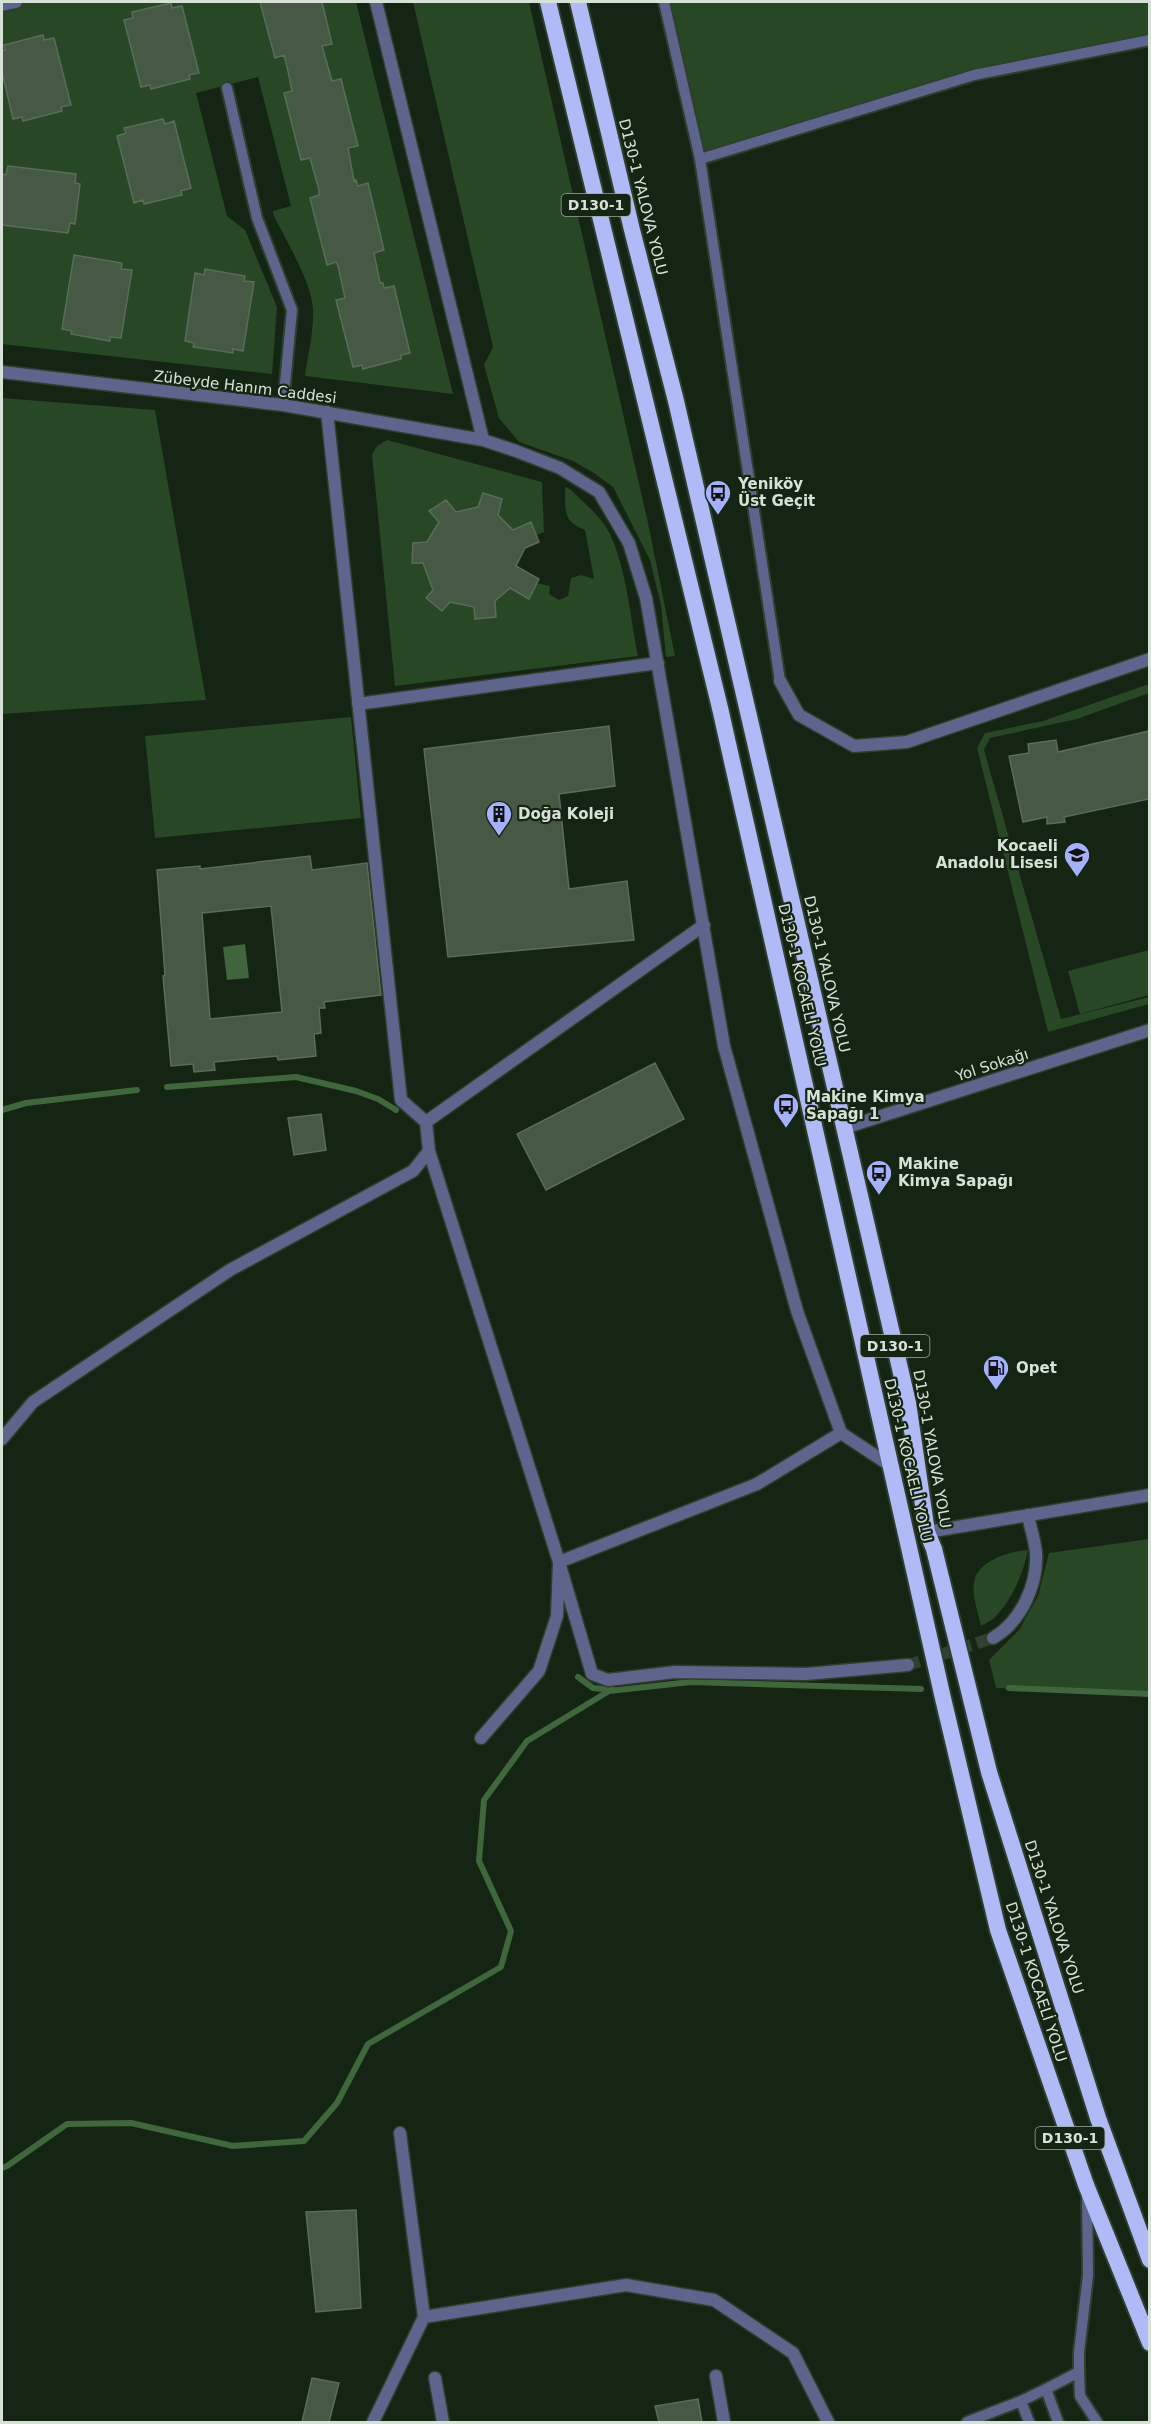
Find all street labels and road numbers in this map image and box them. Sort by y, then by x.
street label: D130-1 YALOVA YOLU [615,117,671,277]
road number: D130-1 [562,194,630,216]
street label: Zübeyde Hanım Caddesi [152,367,338,407]
street label: D130-1 YALOVA YOLU [800,894,854,1054]
street label: D130-1 KOCAELİ YOLU [774,901,831,1068]
street label: Yol Sokağı [952,1045,1031,1086]
road number: D130-1 [860,1335,930,1357]
street label: D130-1 YALOVA YOLU [909,1368,955,1530]
street label: D130-1 KOCAELİ YOLU [880,1376,937,1543]
street label: D130-1 YALOVA YOLU [1021,1838,1087,1996]
street label: D130-1 KOCAELİ YOLU [1002,1899,1071,2064]
road number: D130-1 [1036,2127,1104,2149]

